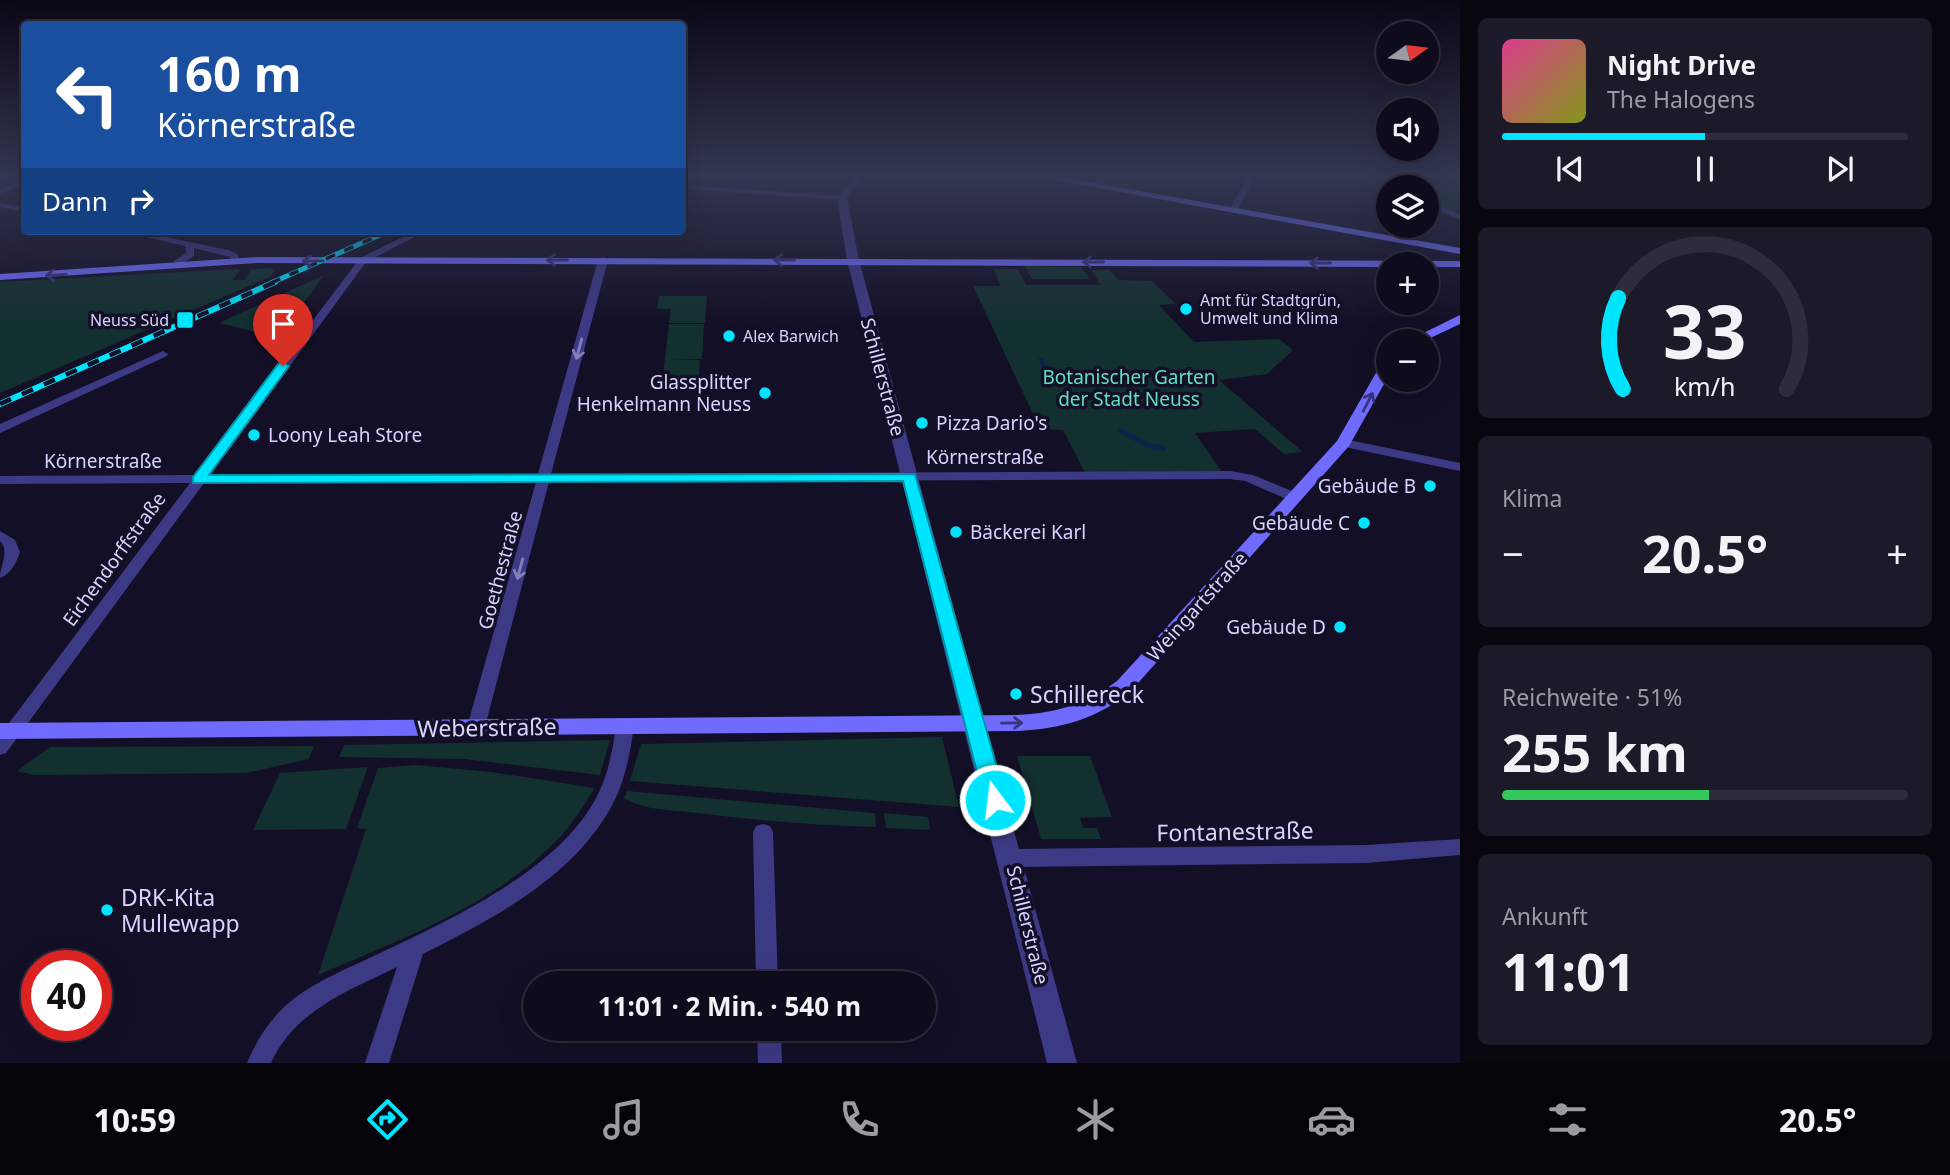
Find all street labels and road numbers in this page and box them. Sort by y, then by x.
street label: Schillerstraße [855,315,911,439]
street label: Körnerstraße [926,444,1044,470]
street label: Körnerstraße [44,448,162,474]
street label: Eichendorffstraße [57,487,171,631]
street label: Goethestraße [472,508,528,632]
street label: Weingartstraße [1141,546,1253,666]
street label: Weberstraße [417,710,557,744]
street label: Fontanestraße [1156,814,1314,848]
street label: Schillerstraße [1001,863,1055,987]

